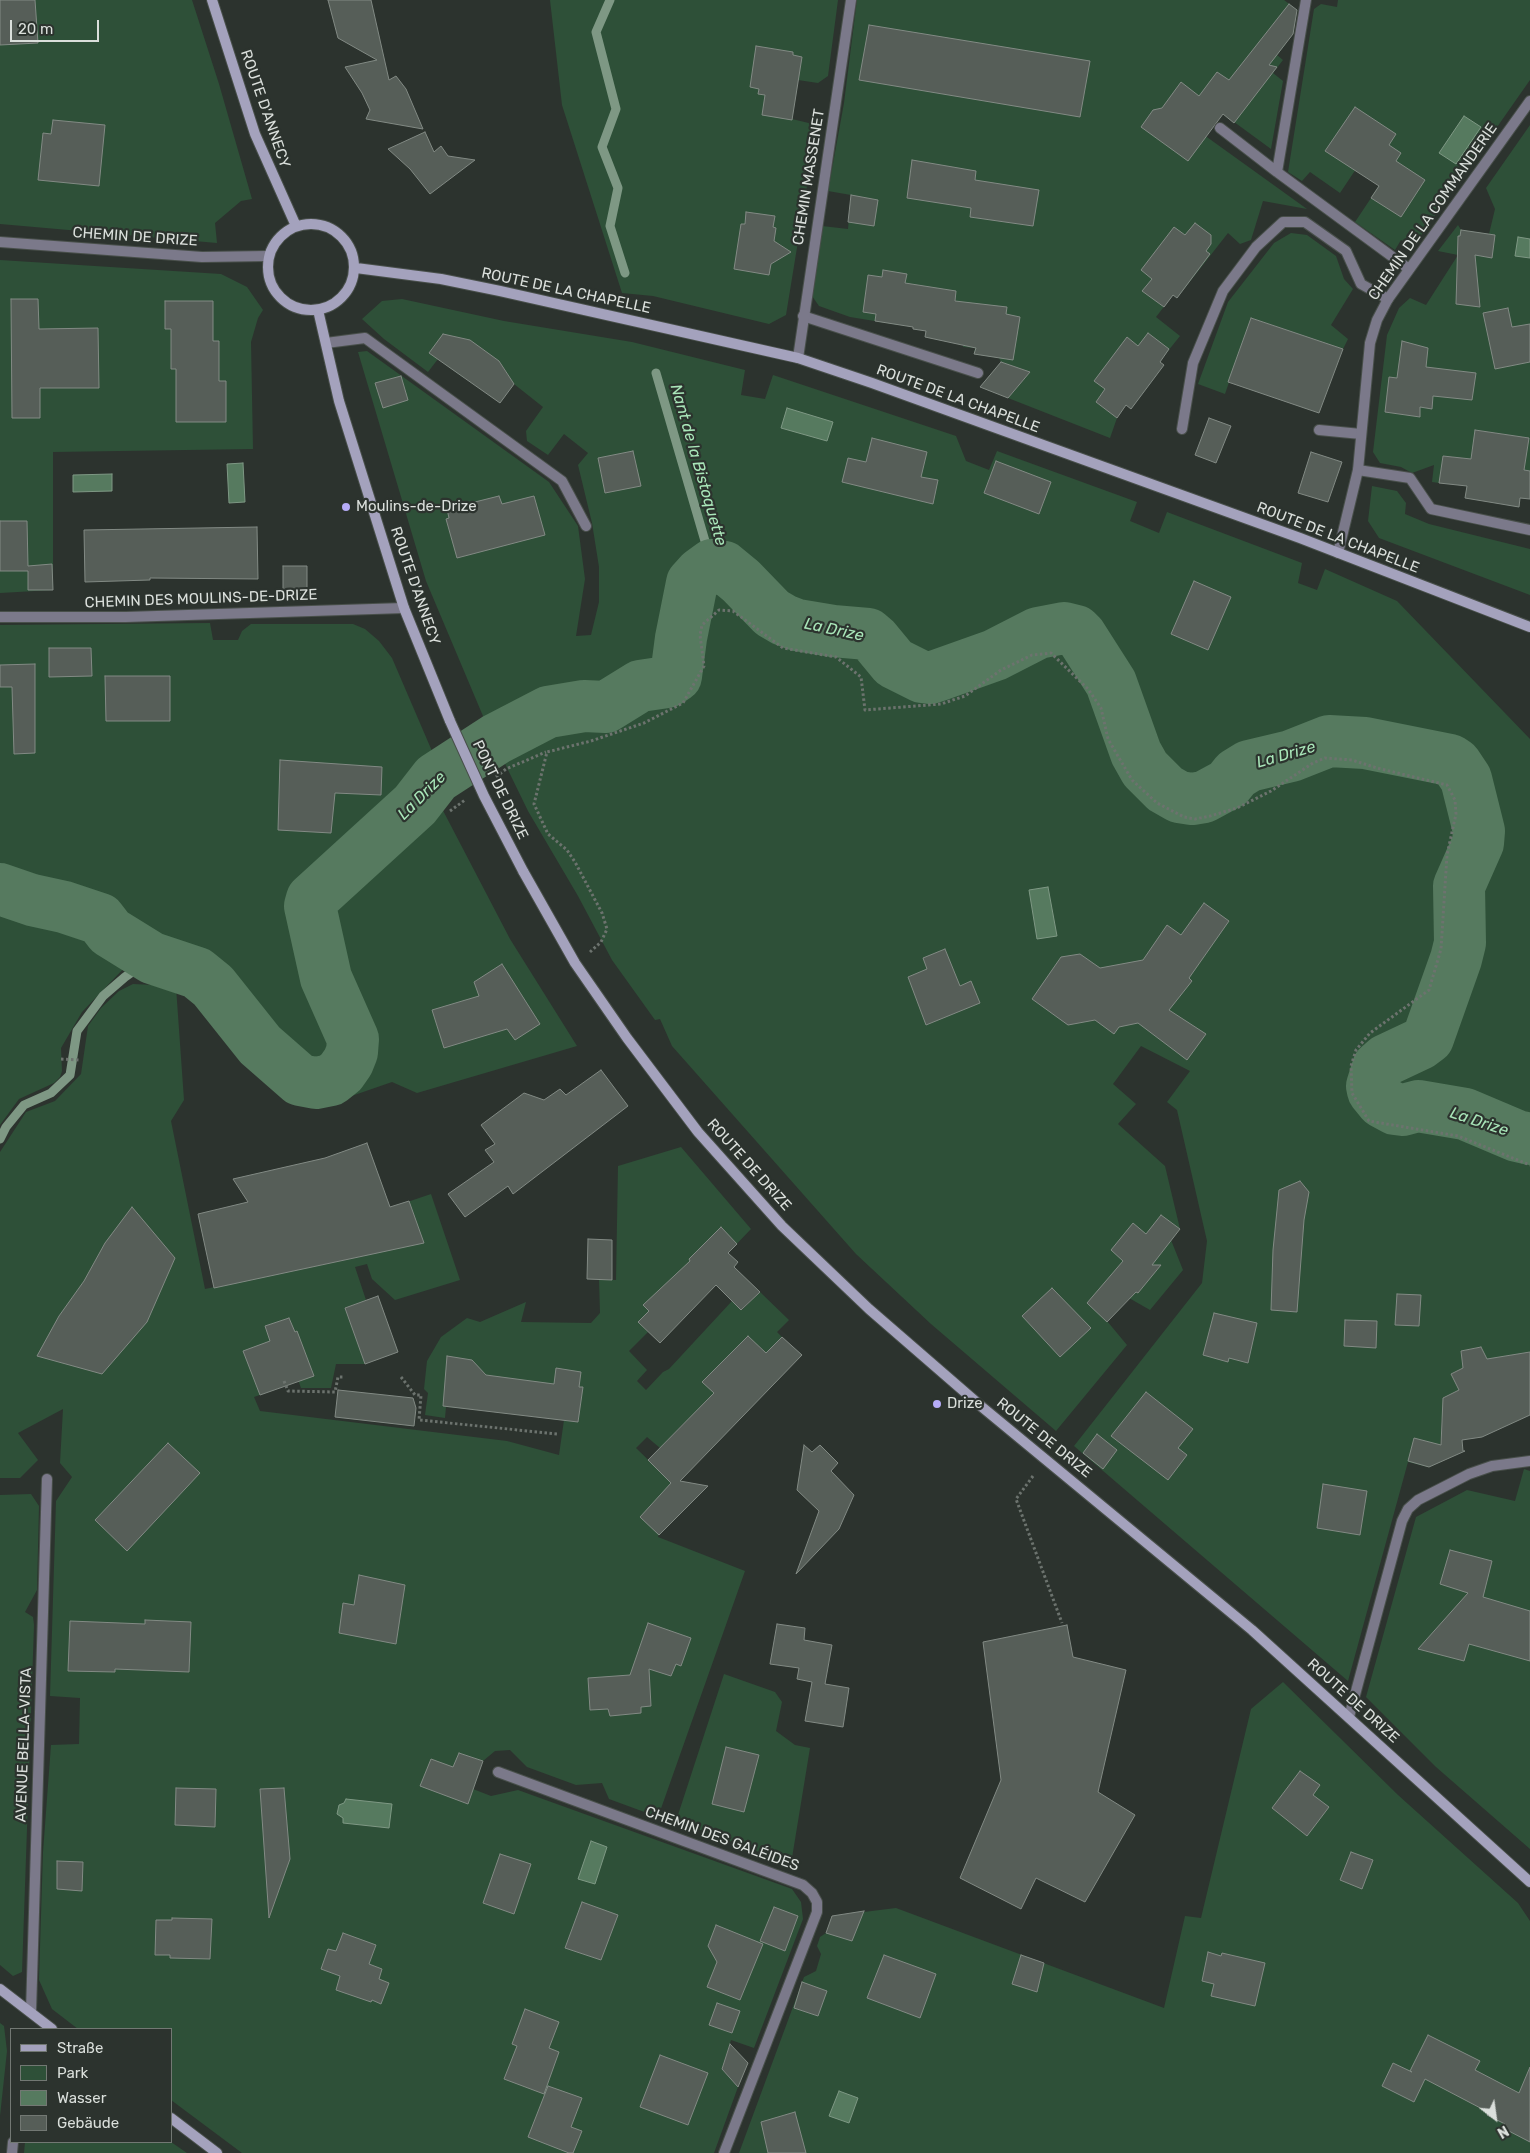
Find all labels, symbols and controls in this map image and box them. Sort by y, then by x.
scale bar [12,10,101,42]
text: 20 m [18,20,53,38]
street label: ROUTE D'ANNECY [236,48,294,170]
street label: CHEMIN MASSENET [789,108,829,246]
street label: CHEMIN DE LA COMMANDERIE [1365,120,1501,304]
street label: CHEMIN DE DRIZE [72,224,198,250]
street label: ROUTE DE LA CHAPELLE [480,264,652,318]
street label: ROUTE DE LA CHAPELLE [874,361,1042,437]
water label: Nant de la Bistoquette [666,382,730,548]
place label: Moulins-de-Drize [356,498,477,516]
street label: ROUTE DE LA CHAPELLE [1254,499,1422,577]
marker: Moulins-de-Drize [340,501,352,513]
street label: ROUTE D'ANNECY [386,525,444,647]
street label: CHEMIN DES MOULINS-DE-DRIZE [84,586,318,612]
water label: La Drize [803,614,865,646]
water label: La Drize [1254,737,1318,773]
street label: PONT DE DRIZE [468,738,532,842]
water label: La Drize [394,768,450,824]
water label: La Drize [1447,1104,1511,1140]
street label: ROUTE DE DRIZE [703,1115,795,1215]
street label: ROUTE DE DRIZE [993,1394,1095,1482]
place label: Drize [947,1395,983,1413]
marker: Drize [931,1398,943,1410]
street label: ROUTE DE DRIZE [1303,1655,1403,1747]
street label: AVENUE BELLA-VISTA [12,1667,36,1823]
street label: CHEMIN DES GALÉIDES [642,1803,802,1875]
legend [10,2028,172,2143]
text: Straße [57,2039,103,2057]
text: Park [57,2064,88,2082]
text: Wasser [57,2089,106,2107]
north arrow [1470,2093,1520,2143]
text: Gebäude [57,2114,119,2132]
text: N [1494,2122,1511,2141]

